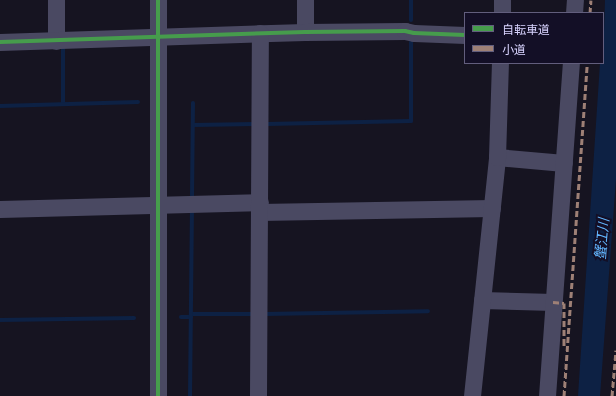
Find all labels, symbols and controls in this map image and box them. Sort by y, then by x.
legend [464,12,604,64]
text: 自転車道 [502,22,550,36]
text: 小道 [502,42,526,56]
water label: 蟹江川 [592,217,612,261]

